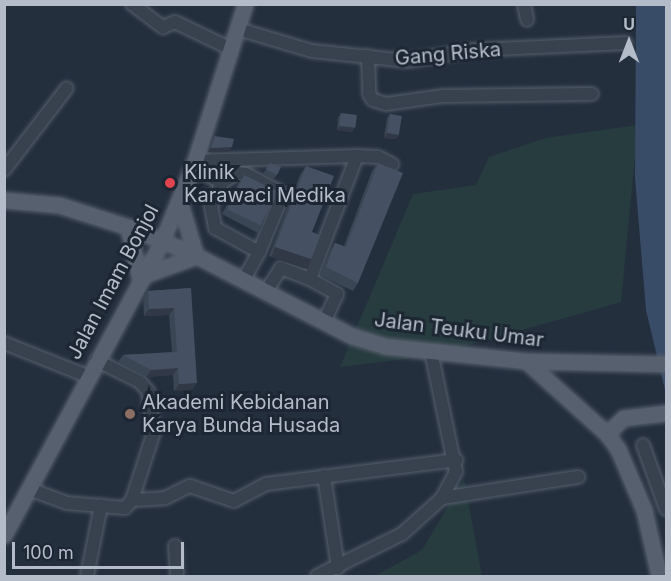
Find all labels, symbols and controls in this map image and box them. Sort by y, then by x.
north arrow [599,12,659,72]
text: U [623,14,635,34]
street label: Gang Riska [394,37,502,71]
place label: Klinik Karawaci Medika [184,160,346,207]
marker: Klinik Karawaci Medika [161,174,179,192]
street label: Jalan Imam Bonjol [62,200,164,364]
street label: Jalan Teuku Umar [373,308,545,352]
place label: Akademi Kebidanan Karya Bunda Husada [142,390,340,437]
marker: Akademi Kebidanan Karya Bunda Husada [123,407,137,421]
scale bar [15,530,188,568]
text: 100 m [23,542,74,563]

